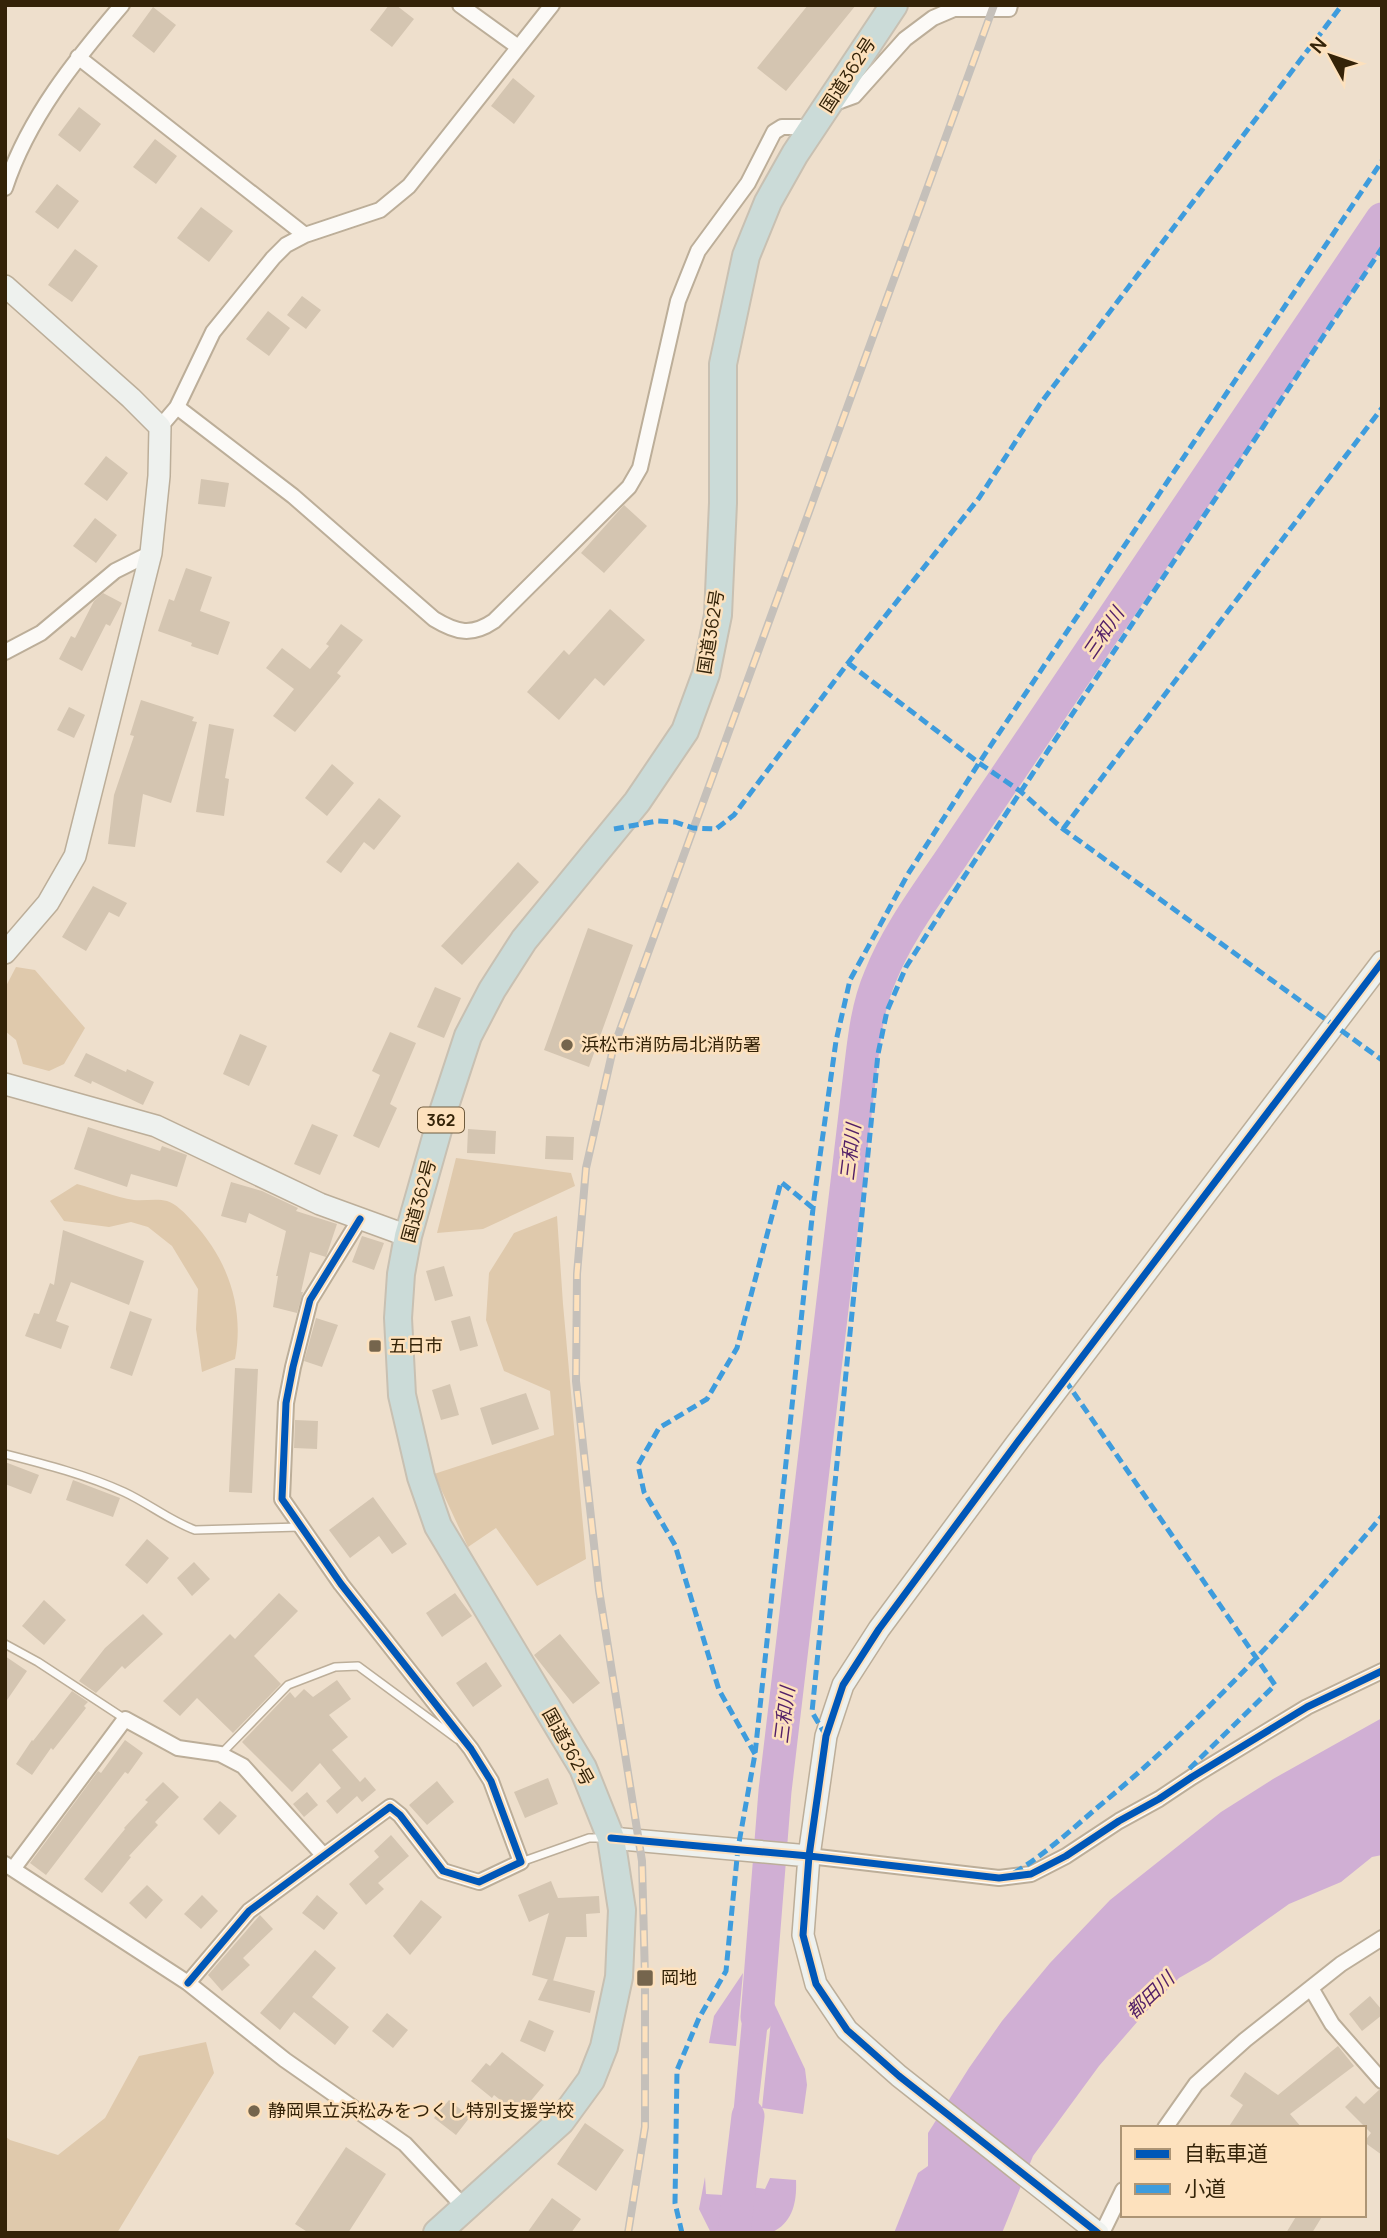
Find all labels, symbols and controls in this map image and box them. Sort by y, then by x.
north arrow [1296,21,1366,91]
text: N [1304,31,1332,59]
street label: 国道362号 [814,32,880,117]
street label: 国道362号 [691,588,729,676]
water label: 三和川 [1076,600,1131,664]
place label: 浜松市消防局北消防署 [581,1032,761,1056]
marker: 浜松市消防局北消防署 [559,1037,575,1053]
road number: 362 [418,1108,464,1132]
water label: 三和川 [834,1120,867,1182]
street label: 国道362号 [395,1156,441,1245]
place label: 五日市 [389,1333,443,1357]
marker: 五日市 [367,1338,383,1354]
water label: 三和川 [768,1683,801,1745]
street label: 国道362号 [538,1703,600,1790]
water label: 都田川 [1120,1964,1181,2024]
place label: 岡地 [661,1965,697,1989]
marker: 岡地 [635,1968,655,1988]
place label: 静岡県立浜松みをつくし特別支援学校 [268,2098,574,2122]
marker: 静岡県立浜松みをつくし特別支援学校 [246,2103,262,2119]
legend [1121,2126,1366,2217]
text: 自転車道 [1184,2139,1268,2167]
text: 小道 [1184,2174,1226,2202]

